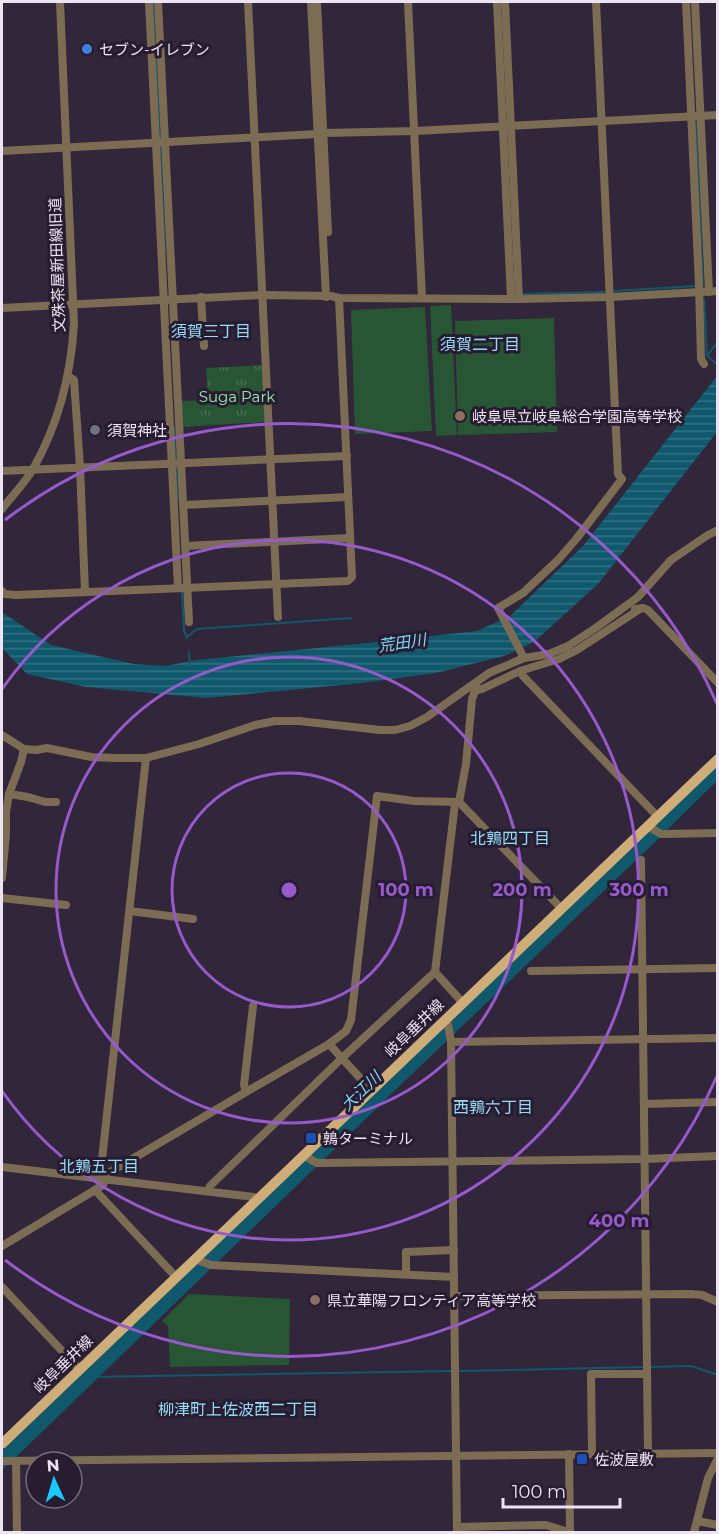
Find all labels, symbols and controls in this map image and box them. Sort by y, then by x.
place label: セブン-イレブン [99,40,210,59]
marker: セブン-イレブン [80,42,94,56]
street label: 文殊茶屋新田線旧道 [45,197,69,333]
district label: 須賀三丁目 [171,322,251,341]
district label: 須賀二丁目 [440,335,520,354]
park label: Suga Park [199,387,275,406]
place label: 岐阜県立岐阜総合学園高等学校 [472,407,682,426]
marker: 岐阜県立岐阜総合学園高等学校 [453,409,467,423]
place label: 須賀神社 [107,421,167,440]
marker: 須賀神社 [88,423,102,437]
water label: 荒田川 [377,630,429,656]
district label: 北鶉四丁目 [470,829,550,848]
text: 100 m [378,879,434,901]
text: 200 m [492,879,552,901]
text: 300 m [608,879,669,901]
centre of rings [279,880,299,900]
street label: 岐阜垂井線 [380,995,448,1061]
water label: 大江川 [337,1066,386,1115]
district label: 西鶉六丁目 [453,1098,533,1117]
place label: 鶉ターミナル [323,1129,413,1148]
marker: 鶉ターミナル [304,1131,318,1145]
district label: 北鶉五丁目 [59,1157,139,1176]
text: 400 m [589,1210,649,1232]
place label: 県立華陽フロンティア高等学校 [327,1291,536,1310]
marker: 県立華陽フロンティア高等学校 [308,1293,322,1307]
street label: 岐阜垂井線 [29,1331,97,1397]
district label: 柳津町上佐波西二丁目 [158,1400,318,1419]
north arrow [24,1450,84,1510]
place label: 佐波屋敷 [594,1450,654,1469]
marker: 佐波屋敷 [575,1452,589,1466]
text: N [46,1456,60,1475]
scale bar [503,1471,620,1509]
text: 100 m [512,1481,566,1503]

